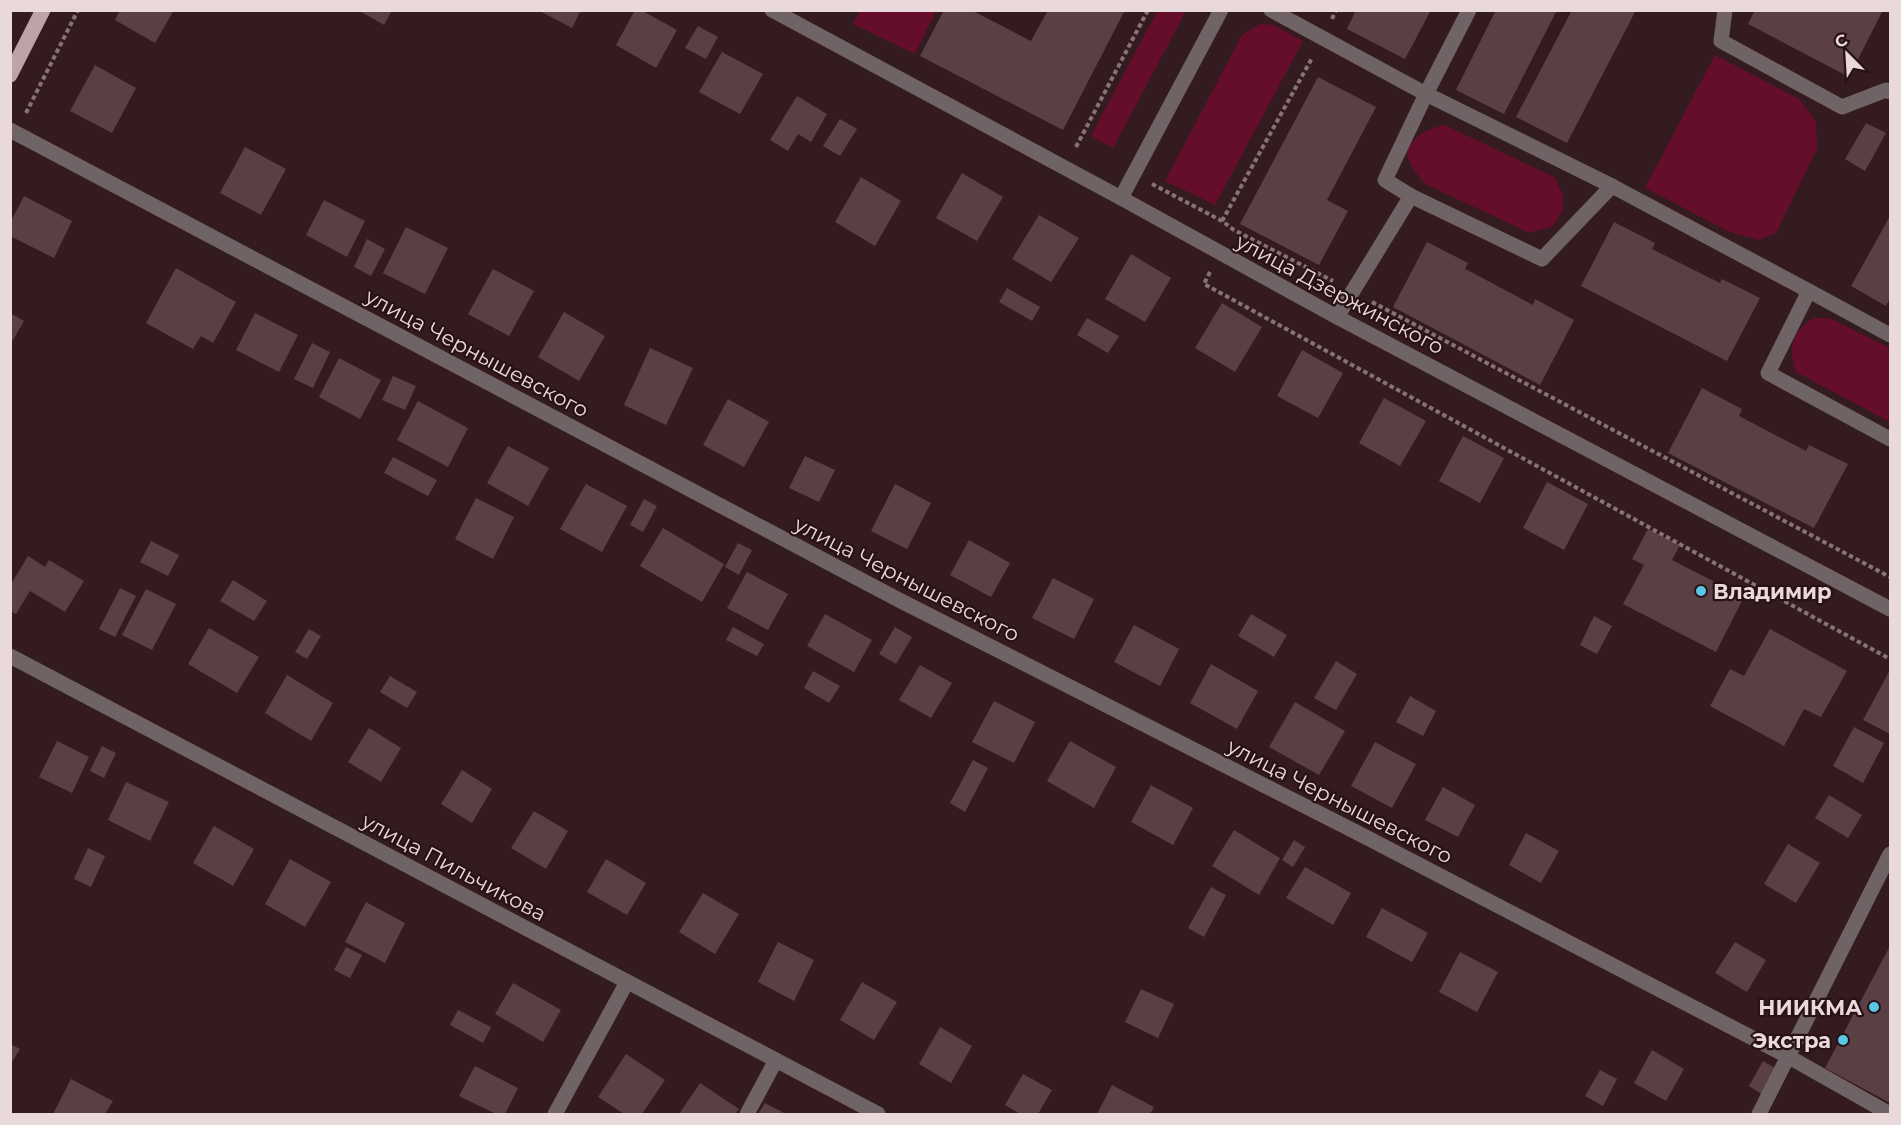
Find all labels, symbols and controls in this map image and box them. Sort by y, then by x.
north arrow [1817,24,1877,84]
text: С [1832,30,1851,52]
street label: улица Дзержинского [1231,228,1448,359]
street label: улица Чернышевского [360,283,593,423]
street label: улица Чернышевского [789,511,1024,647]
place label: Владимир [1713,579,1832,604]
marker: Владимир [1694,584,1708,598]
street label: улица Чернышевского [1222,733,1457,869]
street label: улица Пильчикова [357,807,550,926]
place label: НИИКМА [1758,995,1862,1020]
marker: НИИКМА [1867,1000,1881,1014]
place label: Экстра [1752,1028,1831,1053]
marker: Экстра [1836,1033,1850,1047]

